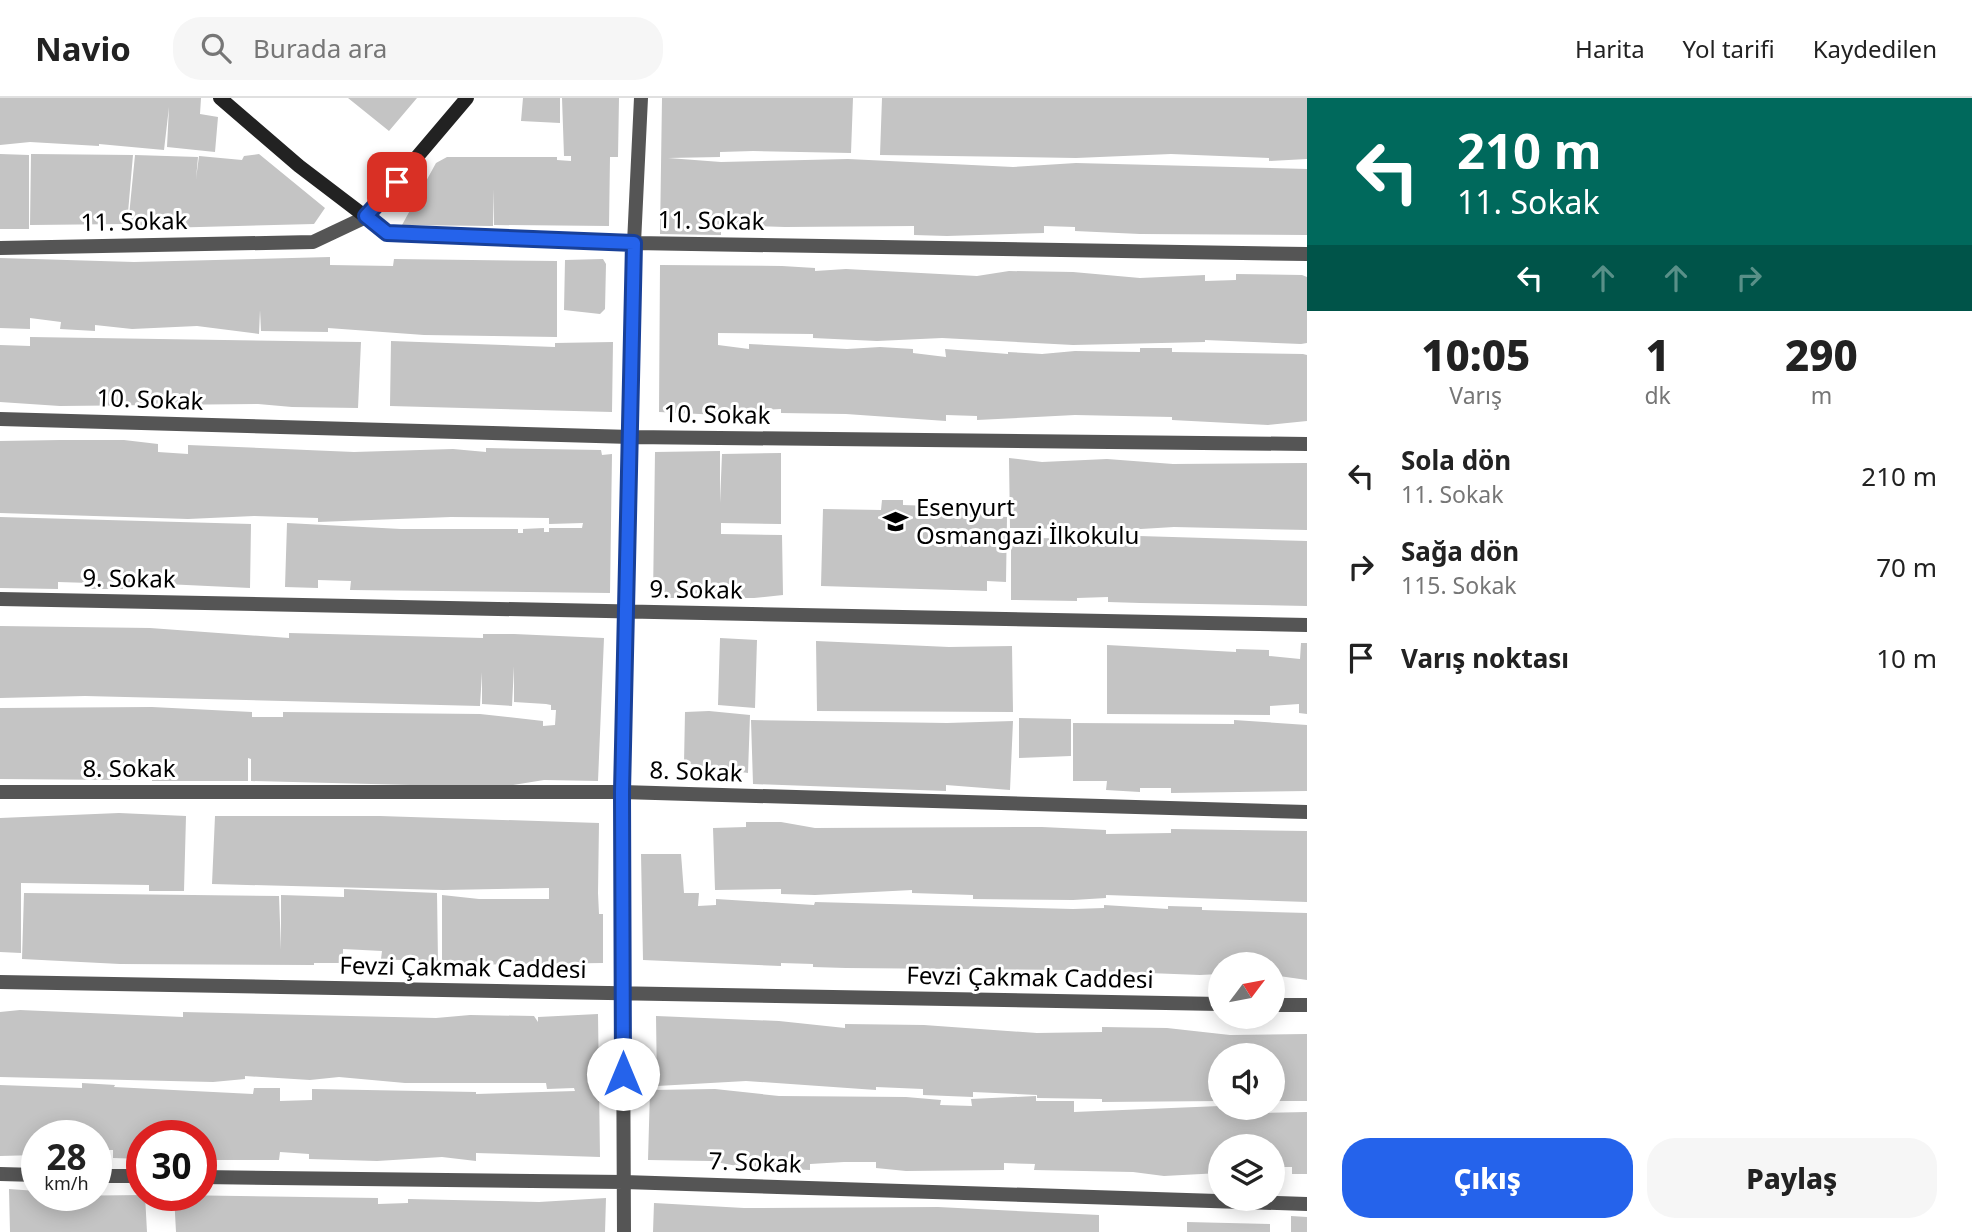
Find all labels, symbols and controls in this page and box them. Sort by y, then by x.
search box [173,17,663,80]
text: Navio [35,26,131,71]
icon: search [197,29,235,67]
text: Burada ara [253,30,387,66]
text: Harita [1575,32,1645,65]
text: Yol tarifi [1683,32,1775,65]
text: Kaydedilen [1813,32,1937,65]
text: 210 m [1457,117,1602,183]
icon: left [1342,126,1433,217]
pin [367,152,427,212]
icon: arrive [378,163,416,201]
text: 11. Sokak [1457,180,1600,223]
street label: 11. Sokak [657,202,765,237]
street label: 11. Sokak [80,203,188,238]
icon: left [1511,259,1549,297]
icon: ahead [1584,259,1622,297]
icon: ahead [1657,259,1695,297]
icon: right [1730,259,1768,297]
text: 10:05 [1421,326,1530,383]
text: 1 [1645,326,1670,383]
text: 290 [1785,326,1858,383]
text: Varış [1449,379,1502,411]
text: dk [1644,379,1671,411]
text: m [1811,379,1832,411]
street label: 10. Sokak [96,380,204,417]
street label: 10. Sokak [663,396,771,431]
text: Sola dön [1401,442,1511,478]
icon: left [1342,457,1380,495]
text: 210 m [1861,458,1937,494]
text: 11. Sokak [1401,478,1503,510]
place label: Esenyurt Osmangazi İlkokulu [916,490,1139,551]
school or university icon: Esenyurt Osmangazi İlkokulu [882,508,910,536]
text: Sağa dön [1401,533,1519,569]
icon: right [1342,548,1380,586]
text: 70 m [1876,549,1937,585]
street label: 9. Sokak [82,560,176,595]
text: 115. Sokak [1401,569,1517,601]
street label: 9. Sokak [649,571,743,606]
icon: arrive [1342,639,1380,677]
text: Varış noktası [1401,640,1569,676]
text: 10 m [1876,640,1937,676]
street label: 8. Sokak [82,751,176,784]
street label: 8. Sokak [649,752,743,789]
street label: Fevzi Çakmak Caddesi [339,948,587,985]
north arrow [1208,952,1284,1029]
map controls [1208,952,1285,1211]
street label: Fevzi Çakmak Caddesi [906,958,1154,995]
position arrow [586,1037,660,1111]
button: sound [1208,1043,1285,1120]
speed limit sign: 30 [126,1120,217,1211]
text: 28 [46,1133,87,1180]
button: layers [1208,1134,1285,1211]
button: Çıkış [1342,1138,1633,1218]
button: Paylaş [1647,1138,1937,1218]
street label: 7. Sokak [708,1143,802,1180]
text: km/h [44,1171,89,1195]

